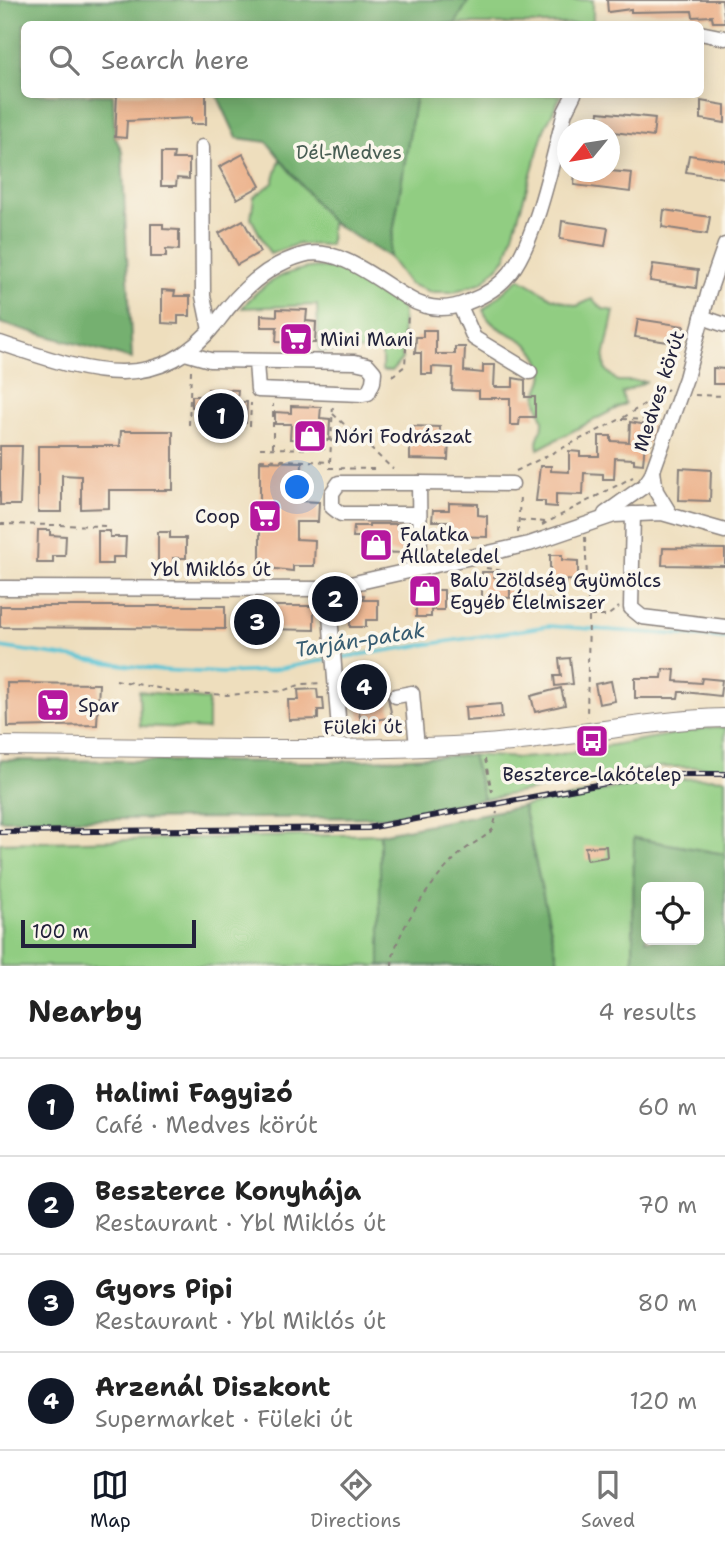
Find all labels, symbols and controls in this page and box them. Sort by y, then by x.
search box [21,21,704,98]
icon: search [45,41,83,79]
text: Search here [101,42,250,77]
north arrow [557,119,620,182]
park label: Dél-Medves [296,140,402,165]
supermarket icon: Mini Mani [277,320,315,358]
place label: Mini Mani [320,327,414,352]
street label: Medves körút [628,327,690,455]
pin: 1 [198,390,244,442]
shop icon: Nóri Fodrászat [291,417,329,455]
place label: Nóri Fodrászat [334,424,472,449]
your location [280,470,314,504]
supermarket icon: Coop [246,497,284,535]
place label: Coop [195,504,240,529]
place label: Falatka Állateledel [400,522,500,569]
shop icon: Falatka Állateledel [357,526,395,564]
street label: Ybl Miklós út [151,557,271,582]
place label: Balu Zöldség Gyümölcs Egyéb Élelmiszer [450,568,661,615]
shop icon: Balu Zöldség Gyümölcs Egyéb Élelmiszer [406,572,444,610]
pin: 2 [312,573,358,625]
pin: 3 [234,596,280,648]
water label: Tarján-patak [293,616,427,664]
pin: 4 [341,661,387,713]
supermarket icon: Spar [34,686,72,724]
place label: Spar [78,693,119,718]
street label: Füleki út [323,714,403,740]
bus stop icon: Beszterce-lakótelep [573,722,611,760]
place label: Beszterce-lakótelep [502,762,682,787]
map controls [641,882,704,945]
button: locate [641,882,704,945]
scale bar [21,917,196,949]
text: 100 m [32,919,89,944]
text: Nearby [28,991,143,1032]
text: 4 results [598,997,697,1027]
text: Halimi Fagyizó [95,1075,293,1110]
text: 1 [46,1092,56,1122]
text: 60 m [638,1092,697,1122]
text: Café · Medves körút [95,1110,318,1140]
text: Beszterce Konyhája [95,1173,361,1208]
text: 2 [43,1190,59,1220]
text: 70 m [638,1190,697,1220]
text: Restaurant · Ybl Miklós út [95,1208,386,1238]
text: Gyors Pipi [95,1271,233,1306]
text: 3 [43,1288,59,1318]
text: 80 m [638,1288,697,1318]
text: Restaurant · Ybl Miklós út [95,1306,386,1336]
text: Arzenál Diszkont [95,1369,330,1404]
text: 4 [43,1386,59,1416]
text: 120 m [629,1386,697,1416]
text: Supermarket · Füleki út [95,1404,353,1434]
tab: Map [90,1466,131,1533]
tab: Directions [311,1466,401,1533]
tab: Saved [581,1466,635,1533]

